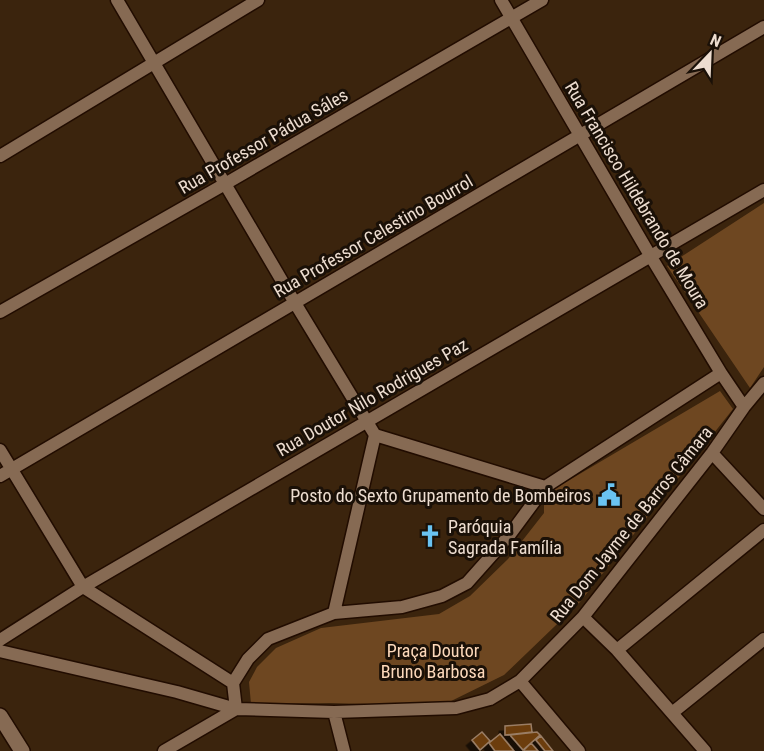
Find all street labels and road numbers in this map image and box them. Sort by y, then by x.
street label: Rua Francisco Hildebrando de Moura [561,78,713,312]
street label: Rua Professor Pádua Sáles [175,84,351,198]
street label: Rua Professor Celestino Bourrol [270,170,476,302]
street label: Rua Doutor Nilo Rodrigues Paz [273,334,471,460]
street label: Rua Dom Jayme de Barros Câmara [546,422,716,626]

